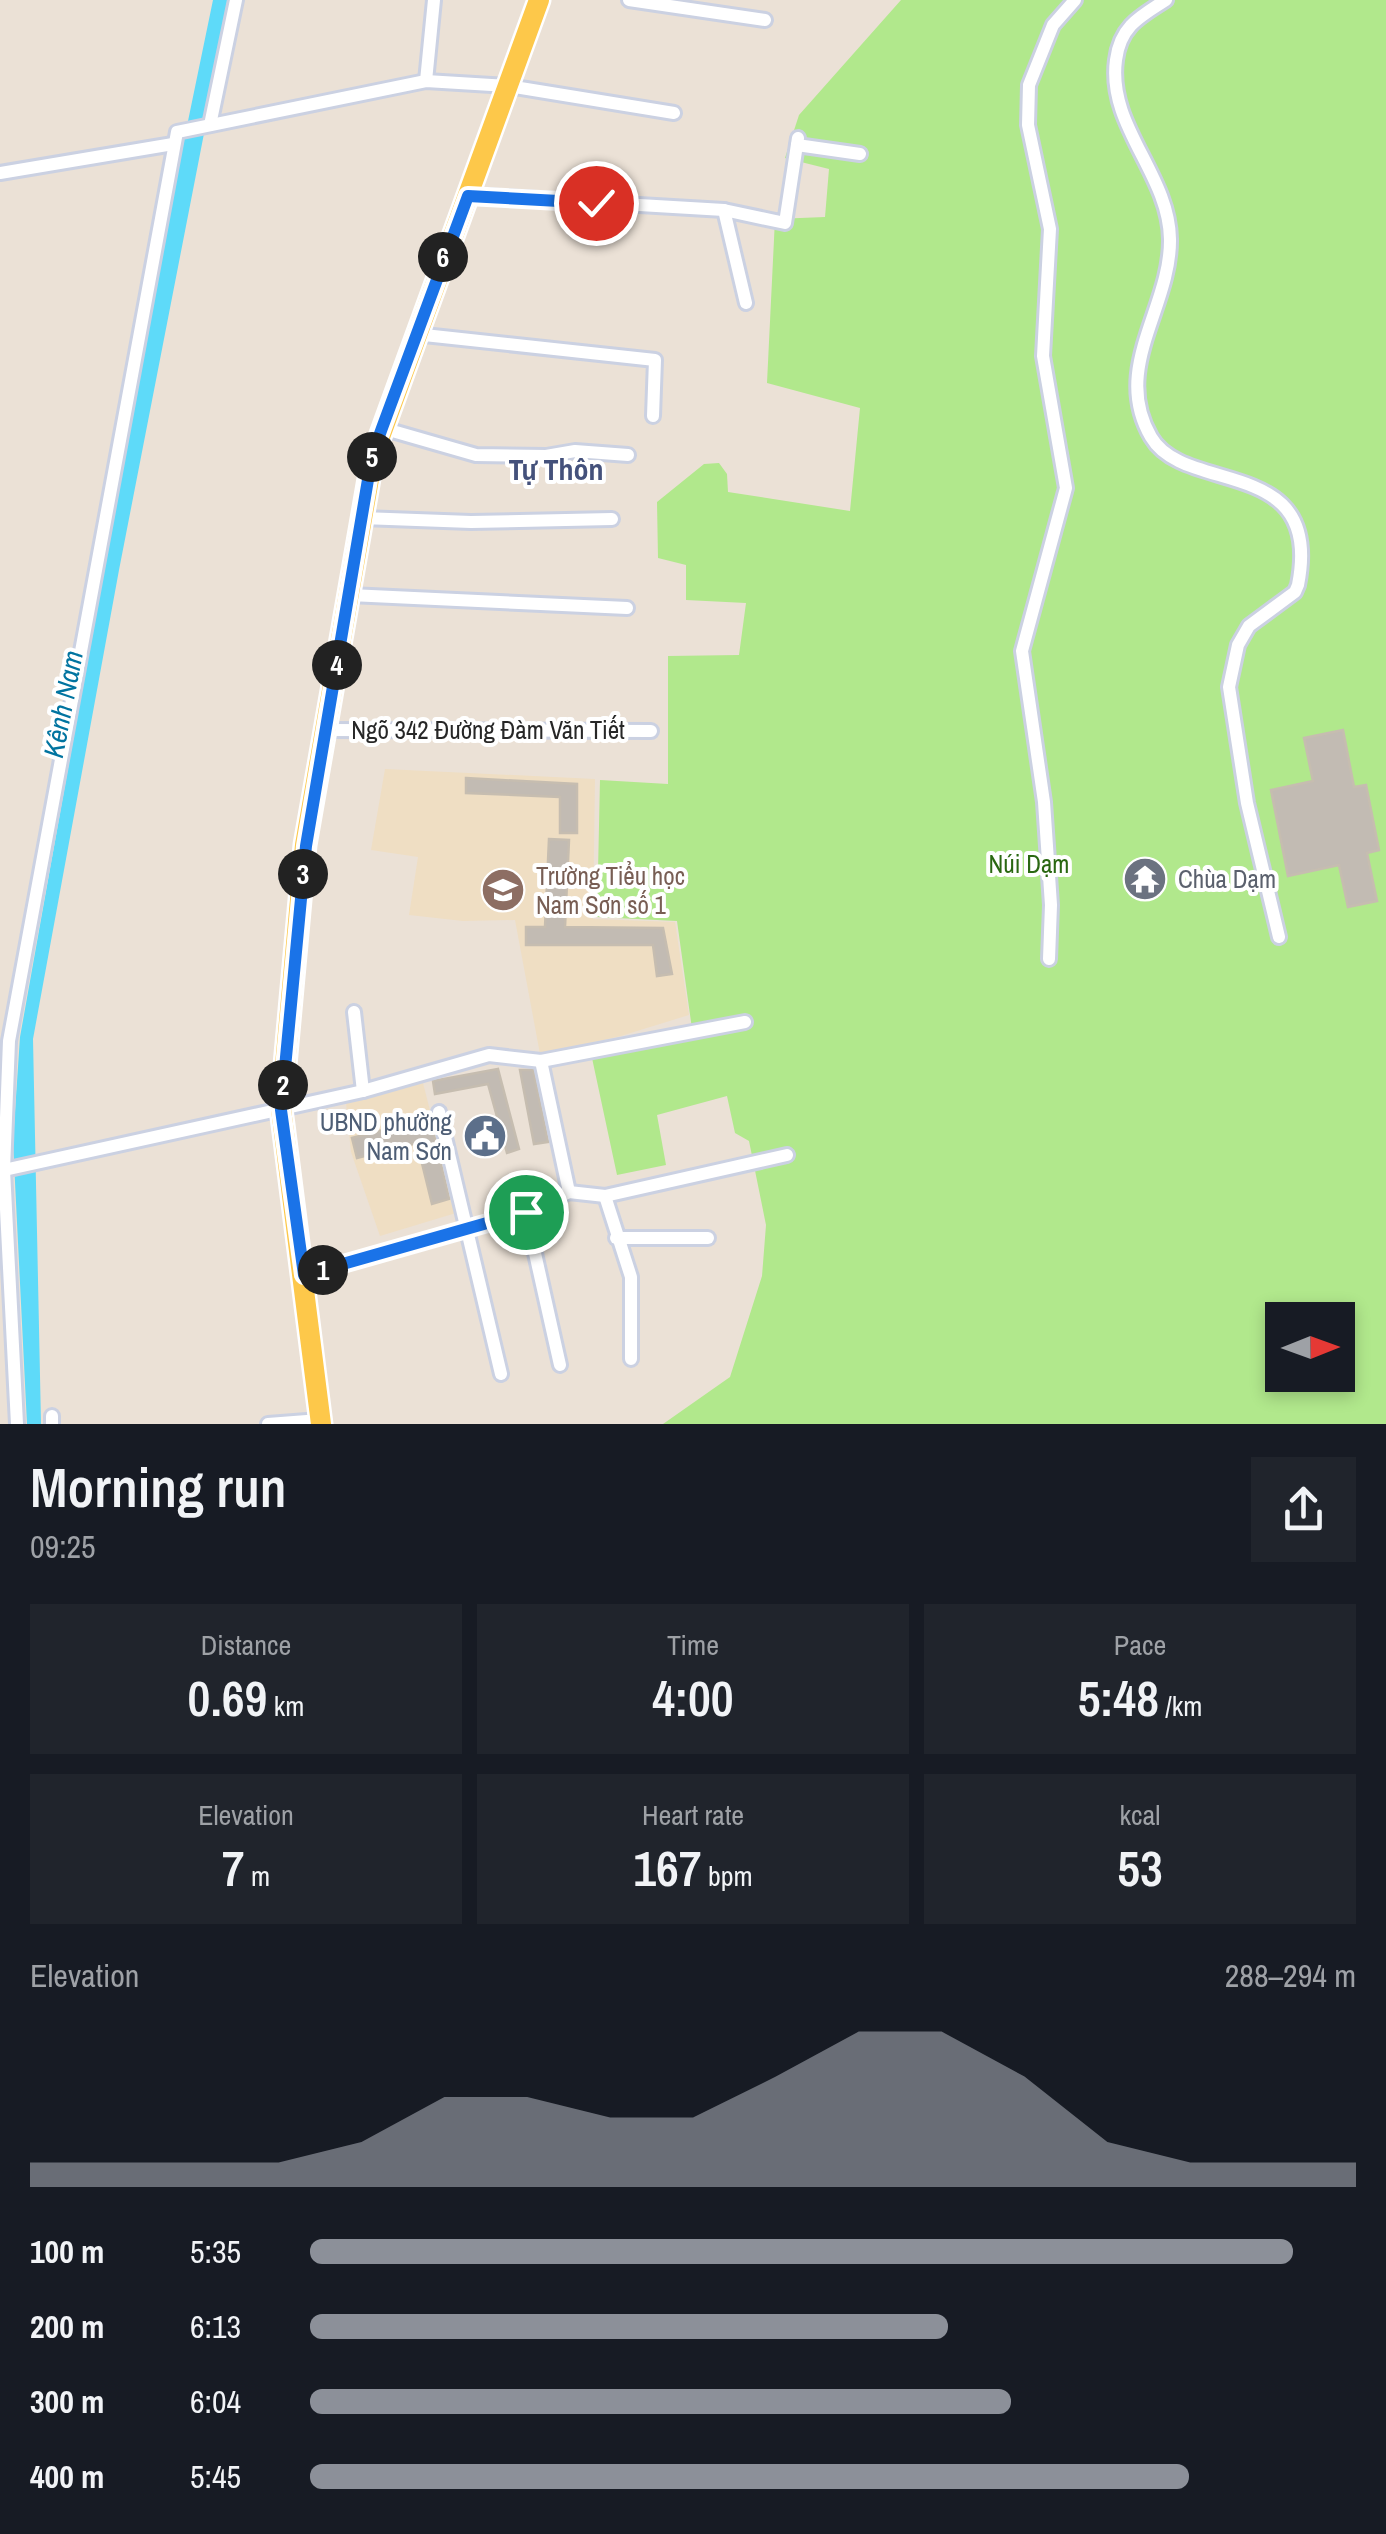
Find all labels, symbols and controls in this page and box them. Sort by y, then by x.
pin [554,161,639,246]
icon: check [569,176,624,231]
pin: 6 [418,232,468,282]
text: 6 [437,238,449,276]
pin: 5 [347,432,397,482]
text: 5 [366,438,378,476]
district label: Tự Thôn [508,449,604,489]
pin: 4 [312,640,362,690]
text: 4 [331,646,343,684]
water label: Kênh Nam [34,647,92,761]
street label: Ngõ 342 Đường Đàm Văn Tiết [351,713,625,747]
park label: Núi Dạm [989,847,1069,881]
pin: 3 [278,849,328,899]
text: 3 [297,855,309,893]
temple icon: Chùa Dạm [1122,856,1168,902]
place label: Trường Tiểu học Nam Sơn số 1 [536,859,685,922]
place label: Chùa Dạm [1178,862,1276,896]
school or university icon: Trường Tiểu học Nam Sơn số 1 [480,867,526,913]
pin: 2 [258,1060,308,1110]
text: 2 [277,1066,289,1104]
place label: UBND phường Nam Sơn [320,1105,453,1168]
public building icon: UBND phường Nam Sơn [462,1113,508,1159]
pin [484,1170,569,1255]
icon: arrive [499,1185,554,1240]
pin: 1 [298,1245,348,1295]
text: 1 [317,1251,329,1289]
north arrow [1265,1302,1355,1392]
map controls [1265,1302,1355,1392]
text: Morning run [30,1450,286,1524]
button: share [1251,1457,1356,1562]
text: 09:25 [30,1525,96,1568]
text: Distance [201,1626,291,1664]
text: Time [667,1626,719,1664]
text: Pace [1114,1626,1166,1664]
text: 0.69 [188,1664,267,1732]
text: 4:00 [652,1664,734,1732]
text: 5:48 [1078,1664,1159,1732]
text: km [267,1687,304,1725]
text: /km [1159,1687,1202,1725]
text: Elevation [198,1796,294,1834]
text: Heart rate [642,1796,744,1834]
text: kcal [1120,1796,1160,1834]
text: 7 [222,1834,245,1902]
text: 167 [633,1834,702,1902]
text: 53 [1117,1834,1163,1902]
text: m [245,1857,270,1895]
text: bpm [702,1857,753,1895]
text: Elevation [30,1954,139,1997]
text: 288–294 m [1225,1954,1356,1997]
text: 100 m [30,2230,104,2273]
text: 5:35 [190,2230,241,2273]
text: 200 m [30,2305,104,2348]
text: 6:13 [190,2305,241,2348]
text: 300 m [30,2380,104,2423]
text: 6:04 [190,2380,241,2423]
text: 400 m [30,2455,104,2498]
text: 5:45 [190,2455,241,2498]

